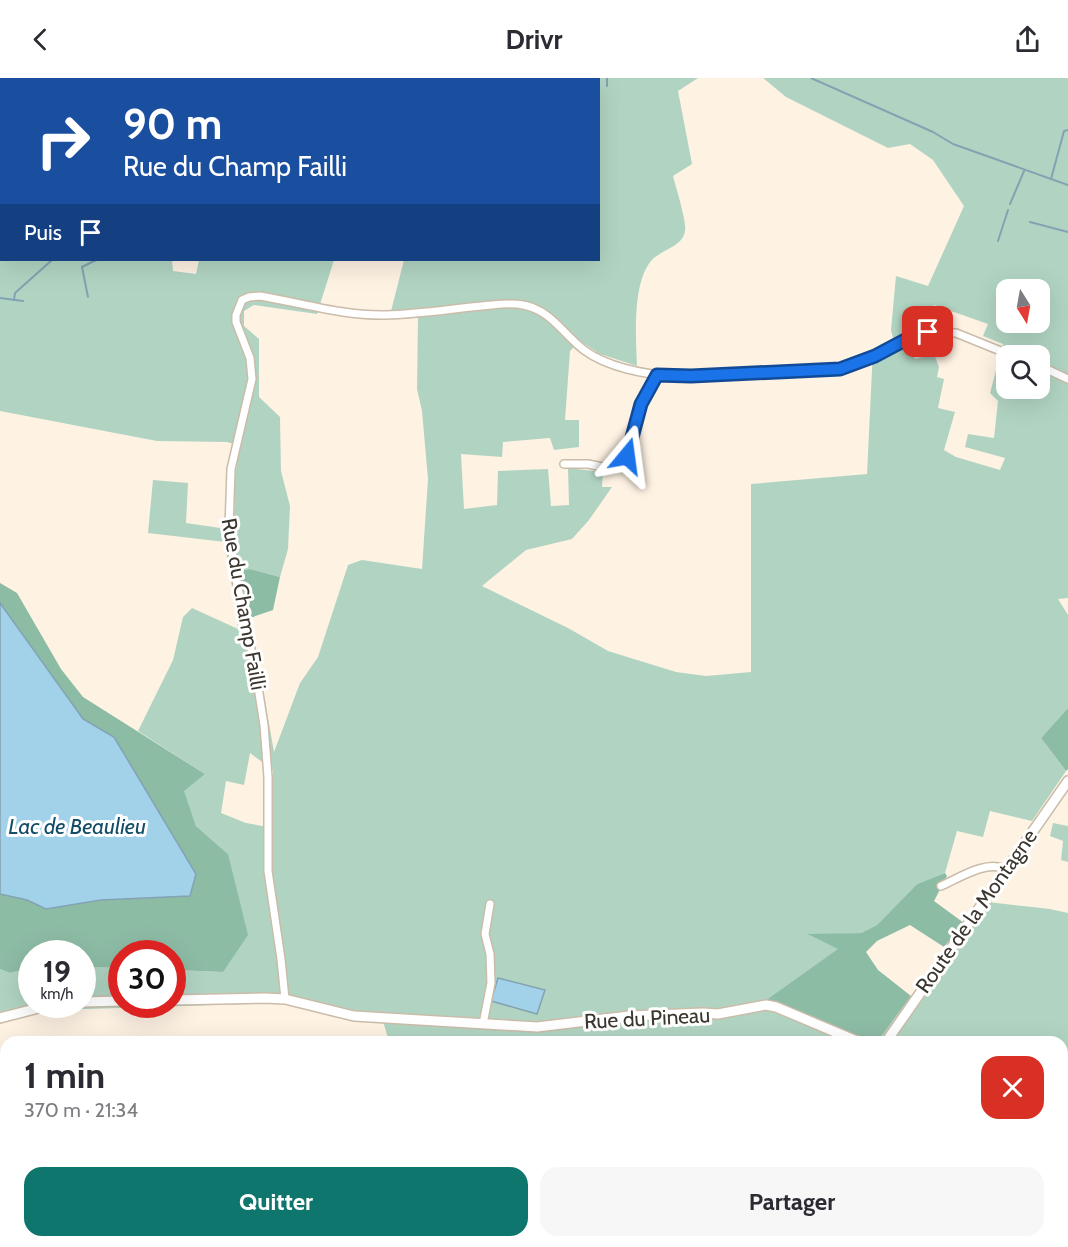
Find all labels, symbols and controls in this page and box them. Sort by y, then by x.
icon: back [24,23,57,56]
text: Drivr [506,23,562,56]
icon: share [1011,23,1044,56]
text: 90 m [123,98,222,150]
icon: right [24,102,102,180]
text: Rue du Champ Failli [123,150,347,183]
icon: arrive [74,216,107,249]
text: Puis [24,219,62,246]
north arrow [996,279,1050,333]
map controls [996,279,1050,399]
pin [902,306,953,357]
icon: arrive [911,315,944,348]
button: search [996,345,1050,399]
position arrow [595,424,659,488]
street label: Rue du Champ Failli [217,516,271,692]
water label: Lac de Beaulieu [8,813,146,840]
street label: Route de la Montagne [910,824,1042,998]
speed limit sign: 30 [108,940,186,1018]
text: 19 [43,953,71,990]
text: km/h [41,985,73,1003]
street label: Rue du Pineau [583,1002,711,1034]
text: 1 min [24,1053,105,1097]
button: close [981,1056,1044,1119]
text: 370 m · 21:34 [24,1098,138,1122]
button: Quitter [24,1167,528,1236]
button: Partager [540,1167,1044,1236]

